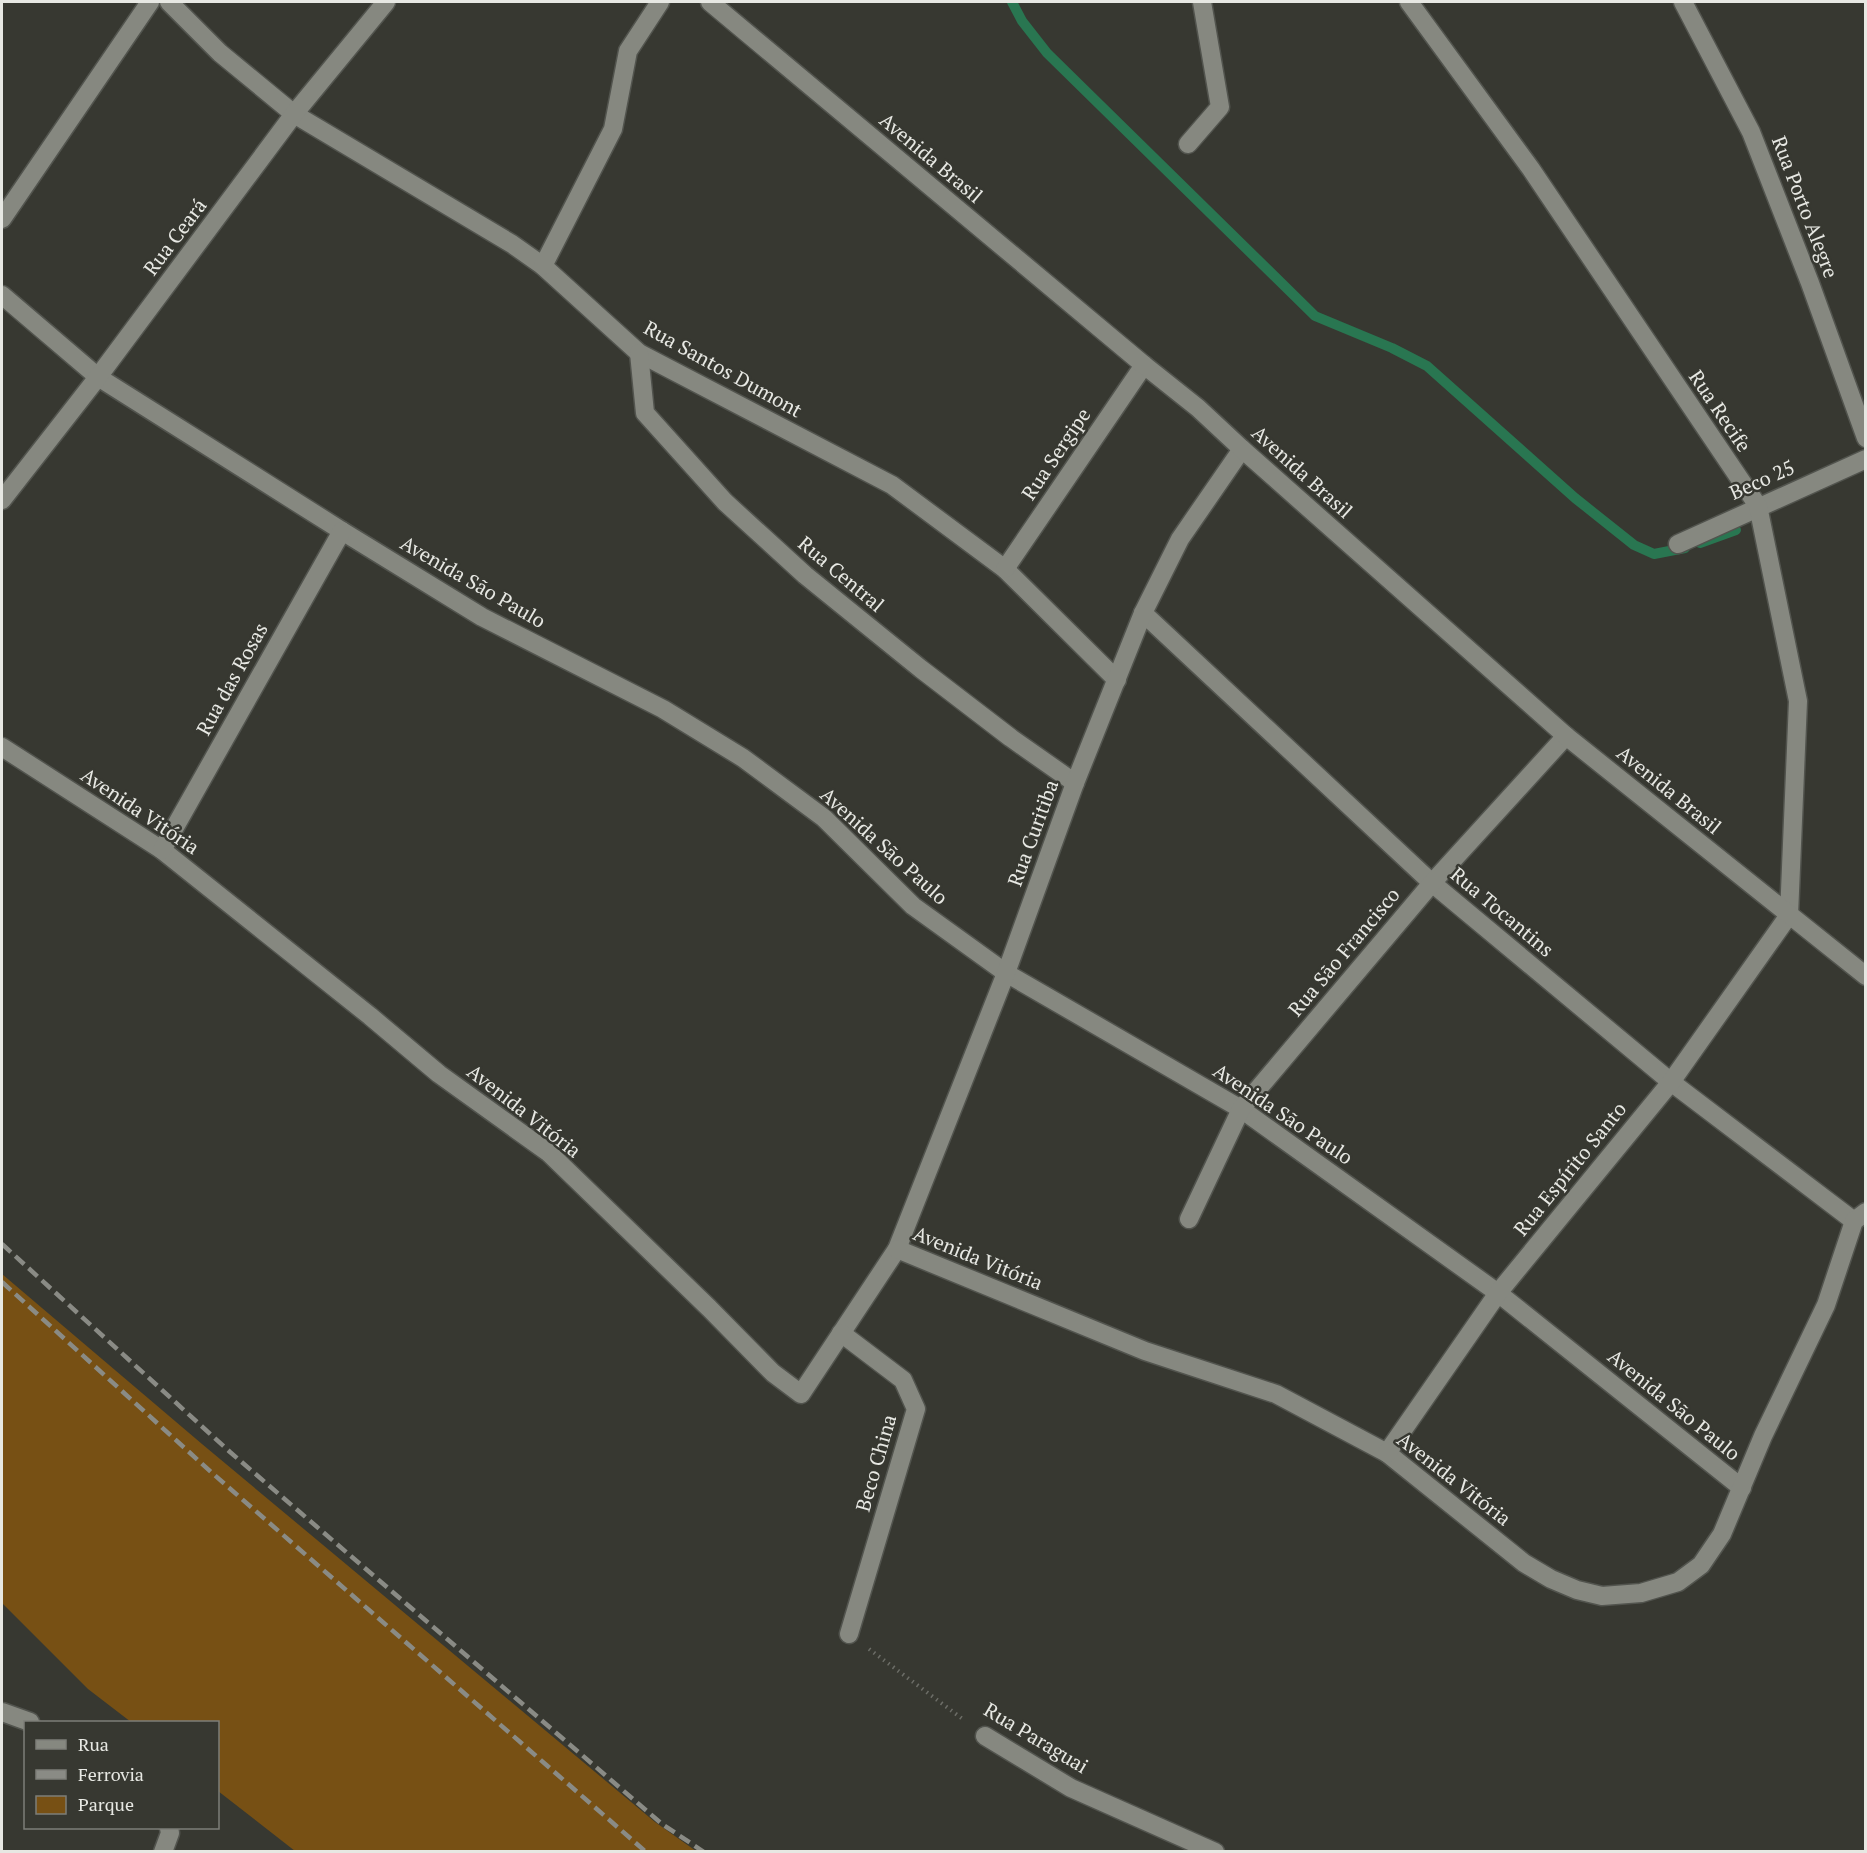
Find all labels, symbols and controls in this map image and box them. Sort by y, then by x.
street label: Avenida Brasil [874,107,989,209]
street label: Rua Porto Alegre [1766,132,1845,282]
street label: Rua Ceará [137,193,212,281]
street label: Rua Santos Dumont [639,314,808,424]
street label: Rua Recife [1683,364,1758,457]
street label: Rua Sergipe [1015,402,1096,505]
street label: Avenida Brasil [1246,419,1358,524]
street label: Beco 25 [1725,453,1799,506]
street label: Avenida São Paulo [396,529,551,634]
street label: Rua Central [793,530,890,618]
street label: Rua das Rosas [190,618,274,740]
street label: Avenida Brasil [1612,739,1727,840]
street label: Avenida Vitória [76,761,205,860]
street label: Rua Curitiba [1001,776,1064,890]
street label: Avenida São Paulo [815,781,954,910]
street label: Rua Tocantins [1445,861,1560,963]
street label: Rua São Francisco [1282,882,1406,1022]
street label: Avenida São Paulo [1208,1057,1359,1170]
street label: Avenida Vitória [462,1058,587,1164]
street label: Rua Espírito Santo [1507,1096,1632,1241]
street label: Avenida Vitória [909,1219,1047,1296]
street label: Avenida São Paulo [1602,1343,1746,1466]
street label: Beco China [849,1411,902,1515]
street label: Avenida Vitória [1392,1426,1517,1532]
street label: Rua Paraguai [979,1696,1093,1779]
legend [24,1721,219,1829]
text: Rua [78,1732,109,1756]
text: Ferrovia [78,1762,144,1786]
text: Parque [78,1792,134,1816]

